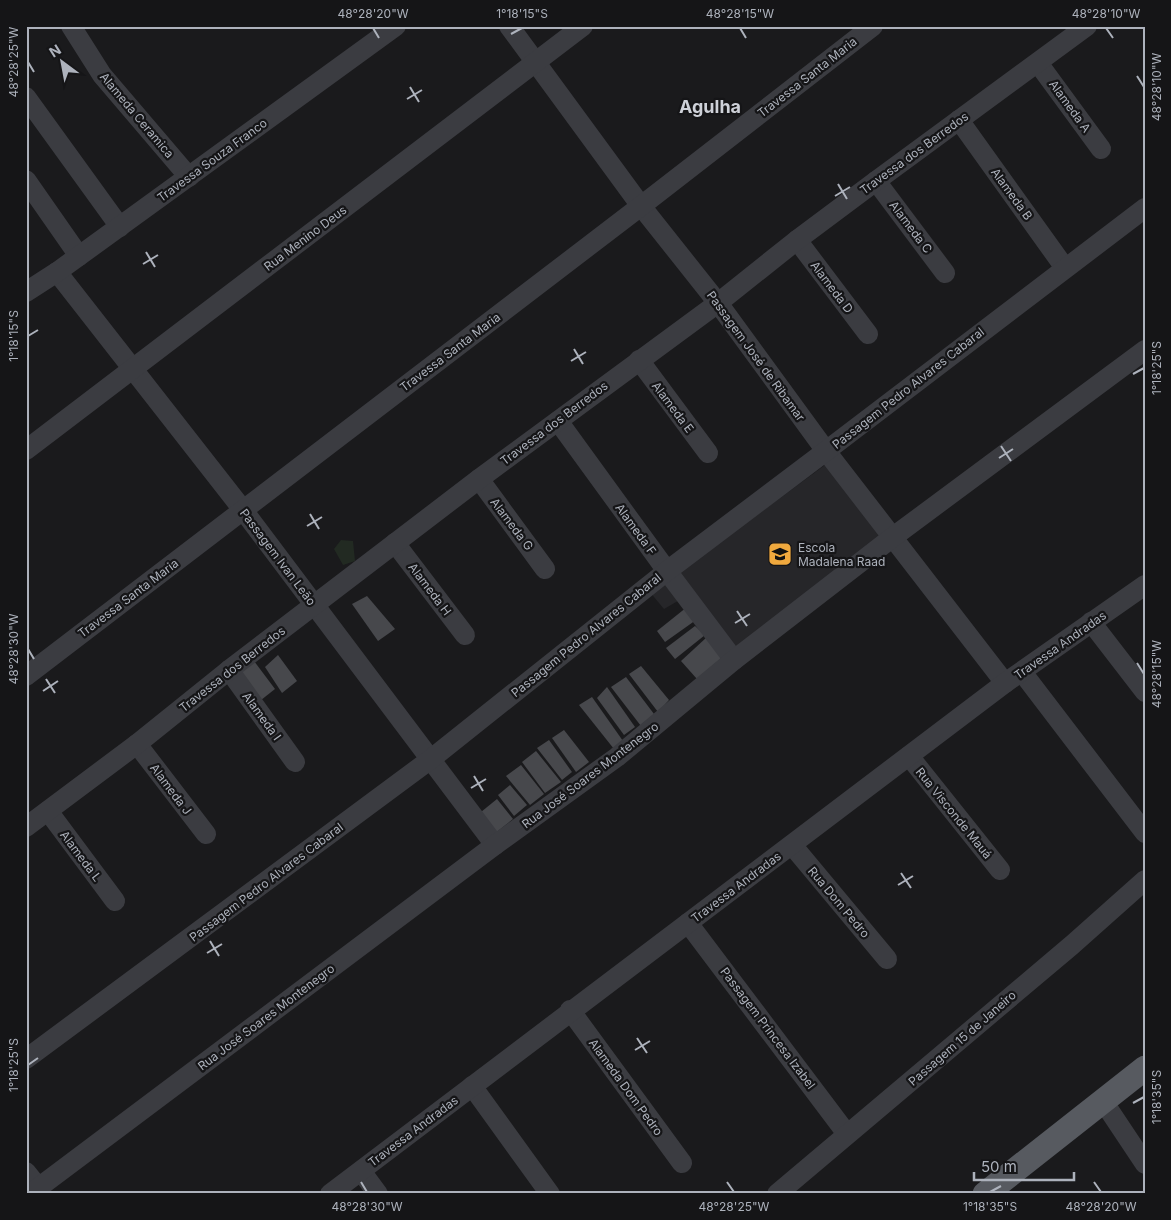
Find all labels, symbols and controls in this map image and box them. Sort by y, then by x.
text: 48°28'20"W [337,6,409,21]
text: 1°18'15"S [496,6,548,21]
text: 48°28'15"W [706,6,774,21]
text: 48°28'10"W [1072,6,1141,21]
text: 48°28'25"W [6,26,21,97]
street label: Travessa Santa Maria [754,34,860,120]
north arrow [38,38,88,88]
text: N [46,41,64,61]
text: 48°28'10"W [1149,52,1164,121]
street label: Alameda Ceramica [97,69,177,161]
street label: Alameda A [1046,77,1094,135]
district label: Agulha [679,96,741,117]
street label: Travessa dos Berredos [857,109,971,197]
street label: Travessa Souza Franco [154,115,270,205]
street label: Alameda B [988,165,1036,223]
street label: Alameda C [886,198,936,256]
street label: Rua Menino Deus [261,202,349,274]
street label: Alameda D [807,258,857,316]
street label: Passagem José de Ribamar [704,288,809,424]
street label: Travessa Santa Maria [397,309,503,395]
text: 1°18'15"S [6,310,21,362]
street label: Passagem Pedro Alvares Cabaral [829,324,987,452]
text: 1°18'25"S [1149,341,1164,395]
street label: Travessa dos Berredos [497,378,611,468]
street label: Alameda E [649,378,697,436]
street label: Alameda G [487,495,537,553]
street label: Alameda F [612,500,660,558]
street label: Passagem Ivan Leão [237,506,319,608]
place label: Escola Madalena Raad [798,540,885,569]
school or university icon: Escola Madalena Raad [767,541,793,567]
street label: Travessa Santa Maria [75,555,181,641]
street label: Alameda H [405,560,455,618]
street label: Passagem Pedro Alvares Cabaral [508,570,664,700]
street label: Travessa Andradas [1011,608,1109,682]
text: 48°28'30"W [6,613,21,685]
street label: Travessa dos Berredos [176,623,288,715]
text: 48°28'15"W [1149,640,1164,708]
street label: Alameda I [239,689,285,743]
street label: Rua José Soares Montenegro [519,719,661,831]
street label: Alameda J [147,761,195,817]
street label: Rua Visconde Mauá [913,764,995,862]
street label: Passagem Pedro Alvares Cabaral [186,819,346,945]
street label: Alameda L [57,828,105,885]
street label: Travessa Andradas [688,848,784,926]
street label: Rua Dom Pedro [805,863,873,941]
street label: Rua José Soares Montenegro [195,961,337,1073]
street label: Passagem Princesa Izabel [717,964,819,1092]
street label: Passagem 15 de Janeiro [905,987,1019,1089]
street label: Alameda Dom Pedro [586,1036,666,1138]
text: 1°18'25"S [6,1038,21,1092]
text: 1°18'35"S [1149,1070,1164,1124]
street label: Travessa Andradas [365,1092,461,1170]
scale bar [974,1150,1074,1182]
text: 50 m [981,1157,1017,1176]
text: 48°28'30"W [331,1199,403,1214]
text: 48°28'25"W [699,1199,770,1214]
text: 1°18'35"S [963,1199,1017,1214]
text: 48°28'20"W [1065,1199,1137,1214]

